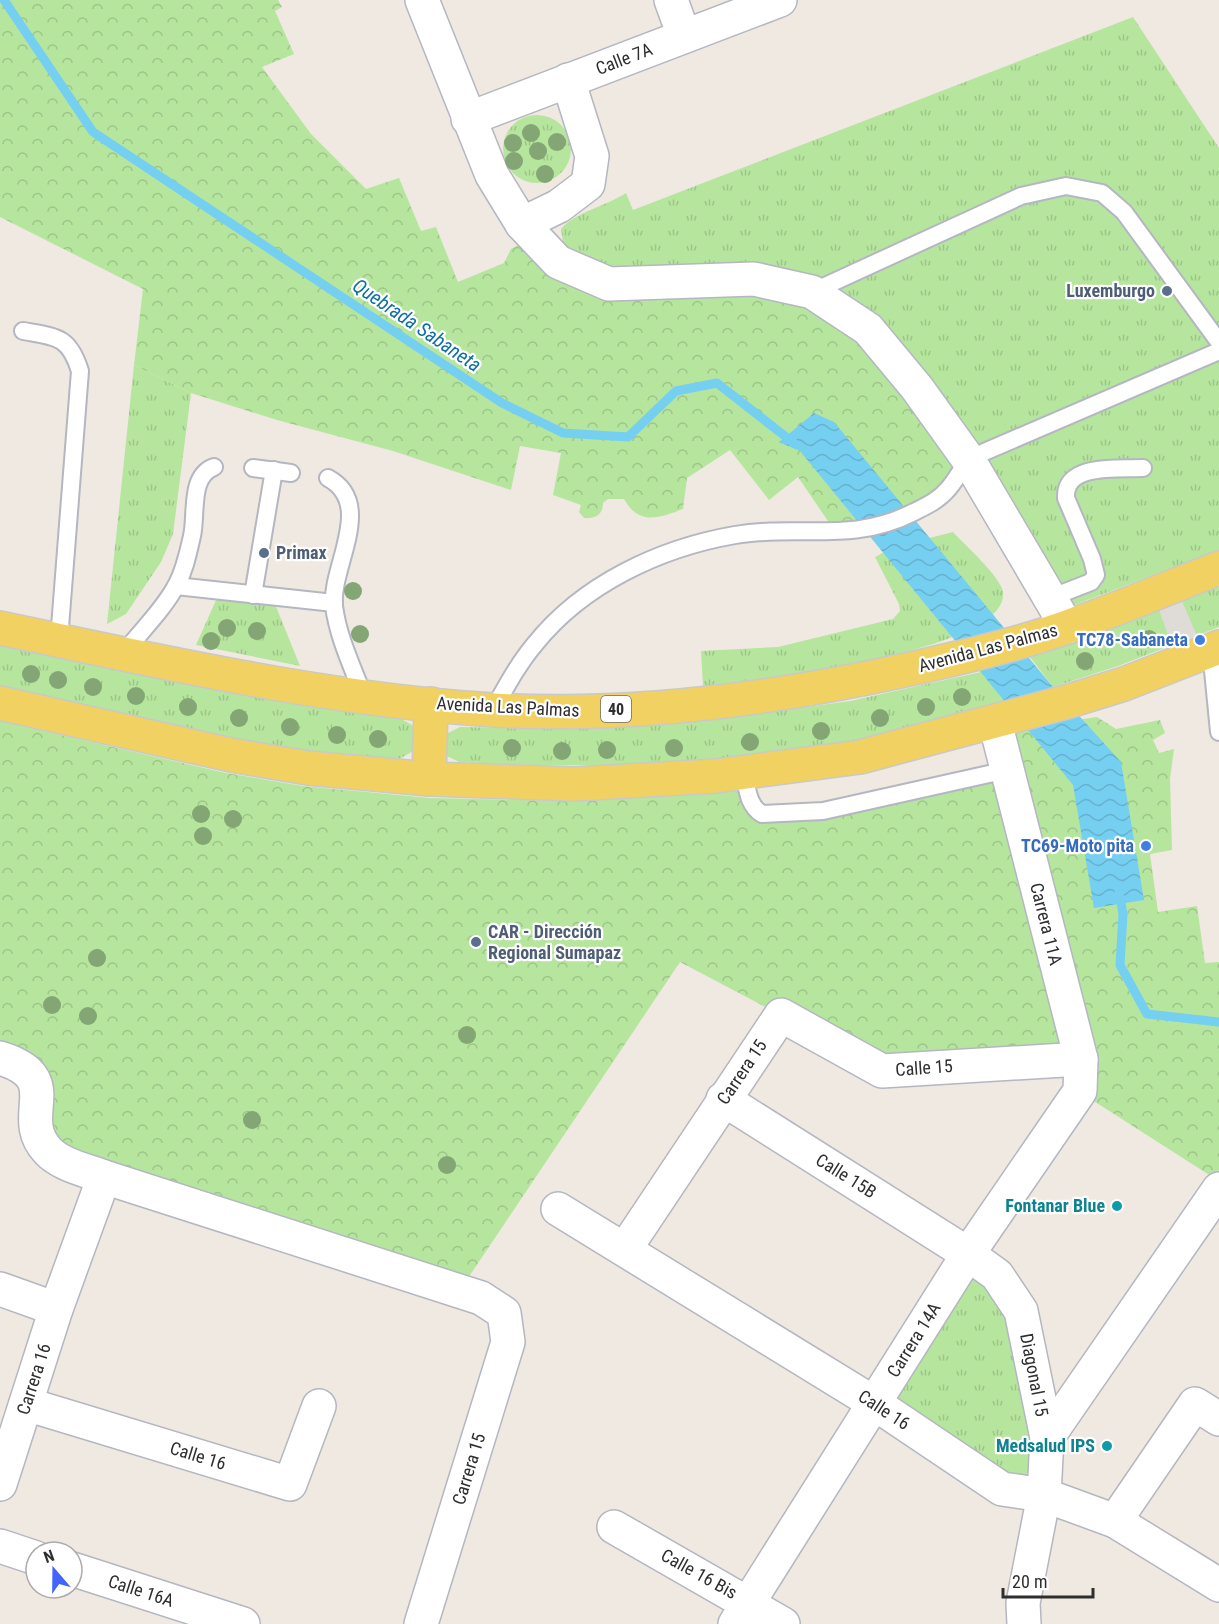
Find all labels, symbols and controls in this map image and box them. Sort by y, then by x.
street label: Calle 7A [593,38,656,79]
water label: Quebrada Sabaneta [348,273,486,377]
place label: Luxemburgo [1066,280,1155,301]
marker: Luxemburgo [1160,284,1174,298]
place label: Primax [276,542,327,563]
marker: Primax [257,546,271,560]
street label: Avenida Las Palmas [916,619,1060,676]
place label: TC78-Sabaneta [1076,629,1188,650]
marker: TC78-Sabaneta [1193,633,1207,647]
street label: Avenida Las Palmas [436,692,580,721]
road number: 40 [601,696,631,722]
place label: TC69-Moto pita [1021,835,1134,856]
marker: TC69-Moto pita [1139,839,1153,853]
street label: Carrera 11A [1026,881,1067,968]
place label: CAR - Dirección Regional Sumapaz [488,921,621,963]
marker: CAR - Dirección Regional Sumapaz [469,935,483,949]
street label: Carrera 15 [712,1035,771,1108]
street label: Calle 15 [895,1055,953,1080]
street label: Calle 15B [812,1149,880,1202]
place label: Fontanar Blue [1005,1195,1105,1216]
marker: Fontanar Blue [1110,1199,1124,1213]
street label: Carrera 14A [882,1298,945,1381]
street label: Diagonal 15 [1016,1332,1053,1418]
street label: Carrera 16 [12,1341,55,1417]
street label: Calle 16 [854,1385,914,1434]
street label: Carrera 15 [448,1430,489,1507]
place label: Medsalud IPS [996,1435,1095,1456]
street label: Calle 16 [168,1437,229,1474]
marker: Medsalud IPS [1100,1439,1114,1453]
north arrow [24,1540,84,1600]
street label: Calle 16 Bis [658,1544,741,1603]
text: N [41,1546,57,1567]
scale bar [1003,1561,1093,1599]
street label: Calle 16A [106,1570,177,1611]
text: 20 m [1012,1571,1047,1592]

